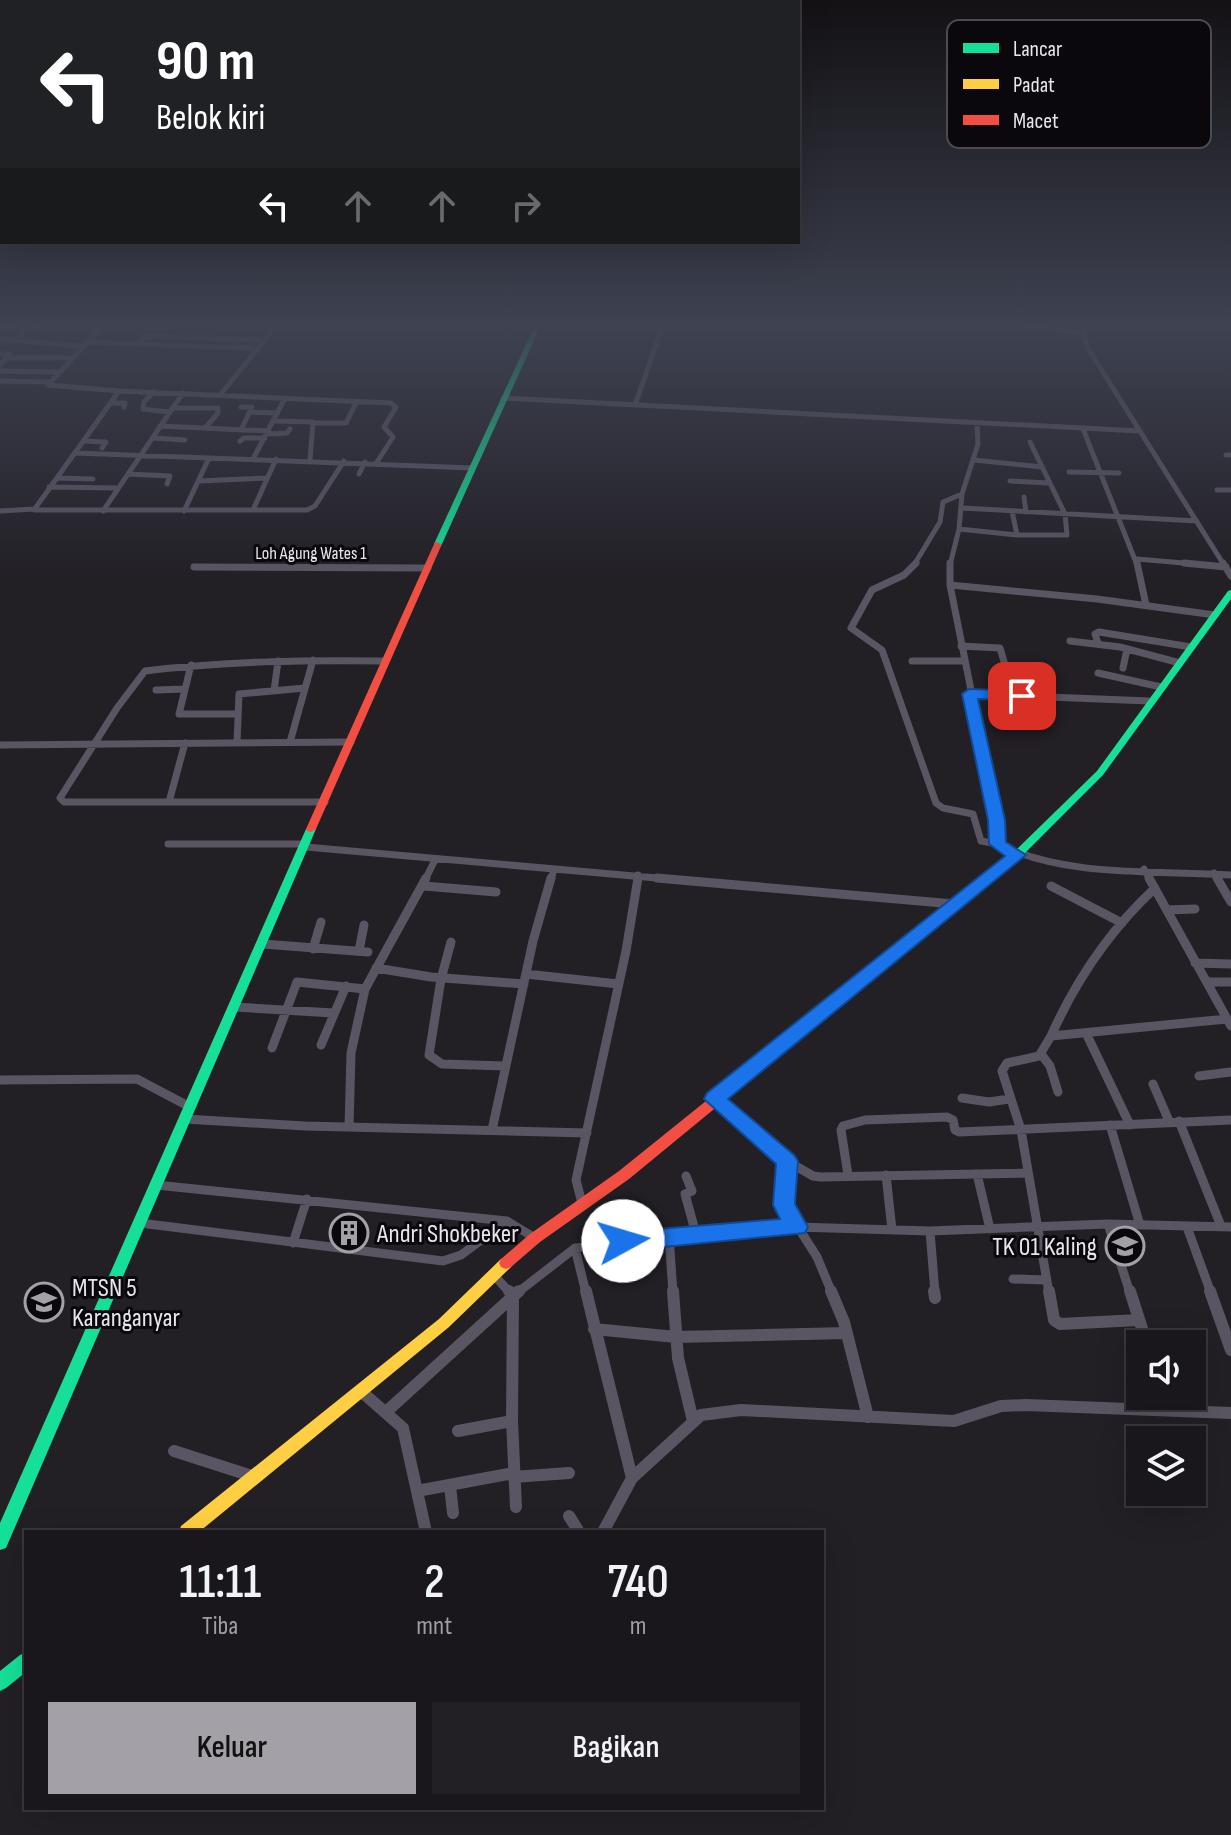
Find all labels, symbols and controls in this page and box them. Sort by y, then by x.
legend [947,20,1211,148]
text: 90 m [156,29,255,96]
icon: left [24,32,128,136]
text: Lancar [1013,36,1062,63]
text: Padat [1013,72,1055,99]
text: Belok kiri [156,97,265,140]
text: Macet [1013,108,1059,135]
icon: left [252,184,296,228]
icon: ahead [336,184,380,228]
icon: ahead [420,184,464,228]
icon: right [504,184,548,228]
street label: Loh Agung Wates 1 [255,543,367,564]
pin [988,662,1056,730]
icon: arrive [1000,674,1044,718]
position arrow [581,1199,665,1283]
building icon: Andri Shokbeker [328,1212,370,1254]
place label: Andri Shokbeker [376,1219,519,1250]
school or university icon: TK 01 Kaling [1104,1225,1146,1267]
place label: TK 01 Kaling [992,1232,1097,1263]
place label: MTSN 5 Karanganyar [72,1273,181,1334]
school or university icon: MTSN 5 Karanganyar [23,1281,65,1323]
map controls [1126,1330,1206,1506]
button: sound [1126,1330,1206,1410]
button: layers [1126,1426,1206,1506]
text: 11:11 [179,1554,261,1611]
text: 2 [424,1554,445,1611]
text: 740 [608,1554,669,1611]
text: Tiba [202,1611,238,1642]
text: mnt [416,1611,452,1642]
text: m [630,1611,646,1642]
button: Keluar [48,1702,416,1794]
button: Bagikan [432,1702,800,1794]

